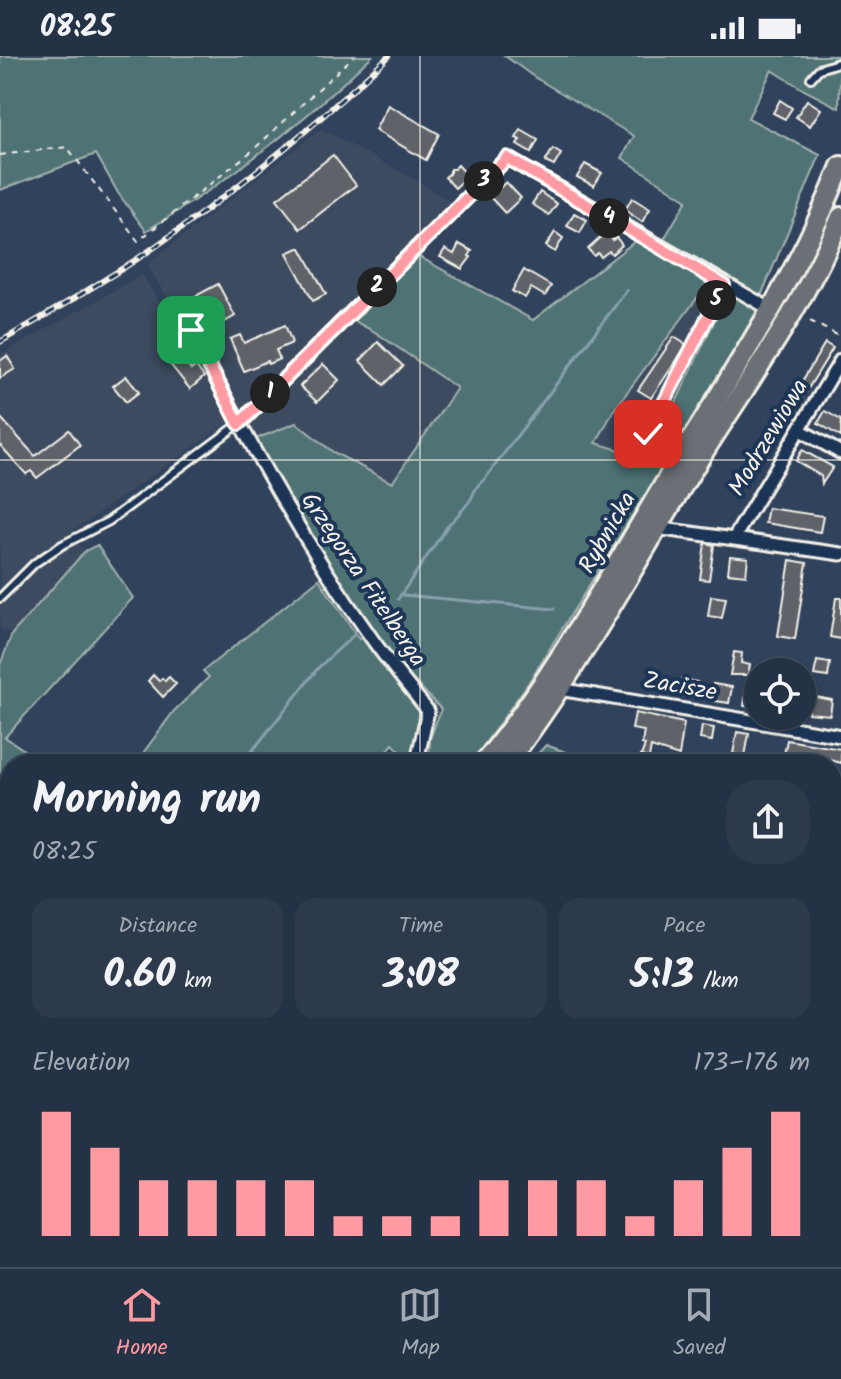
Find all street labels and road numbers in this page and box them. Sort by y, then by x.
street label: Modrzewiowa [718,372,820,504]
street label: Rybnicka [569,484,647,582]
street label: Grzegorza Fitelberga [290,485,436,675]
street label: Zacisze [640,661,720,713]

